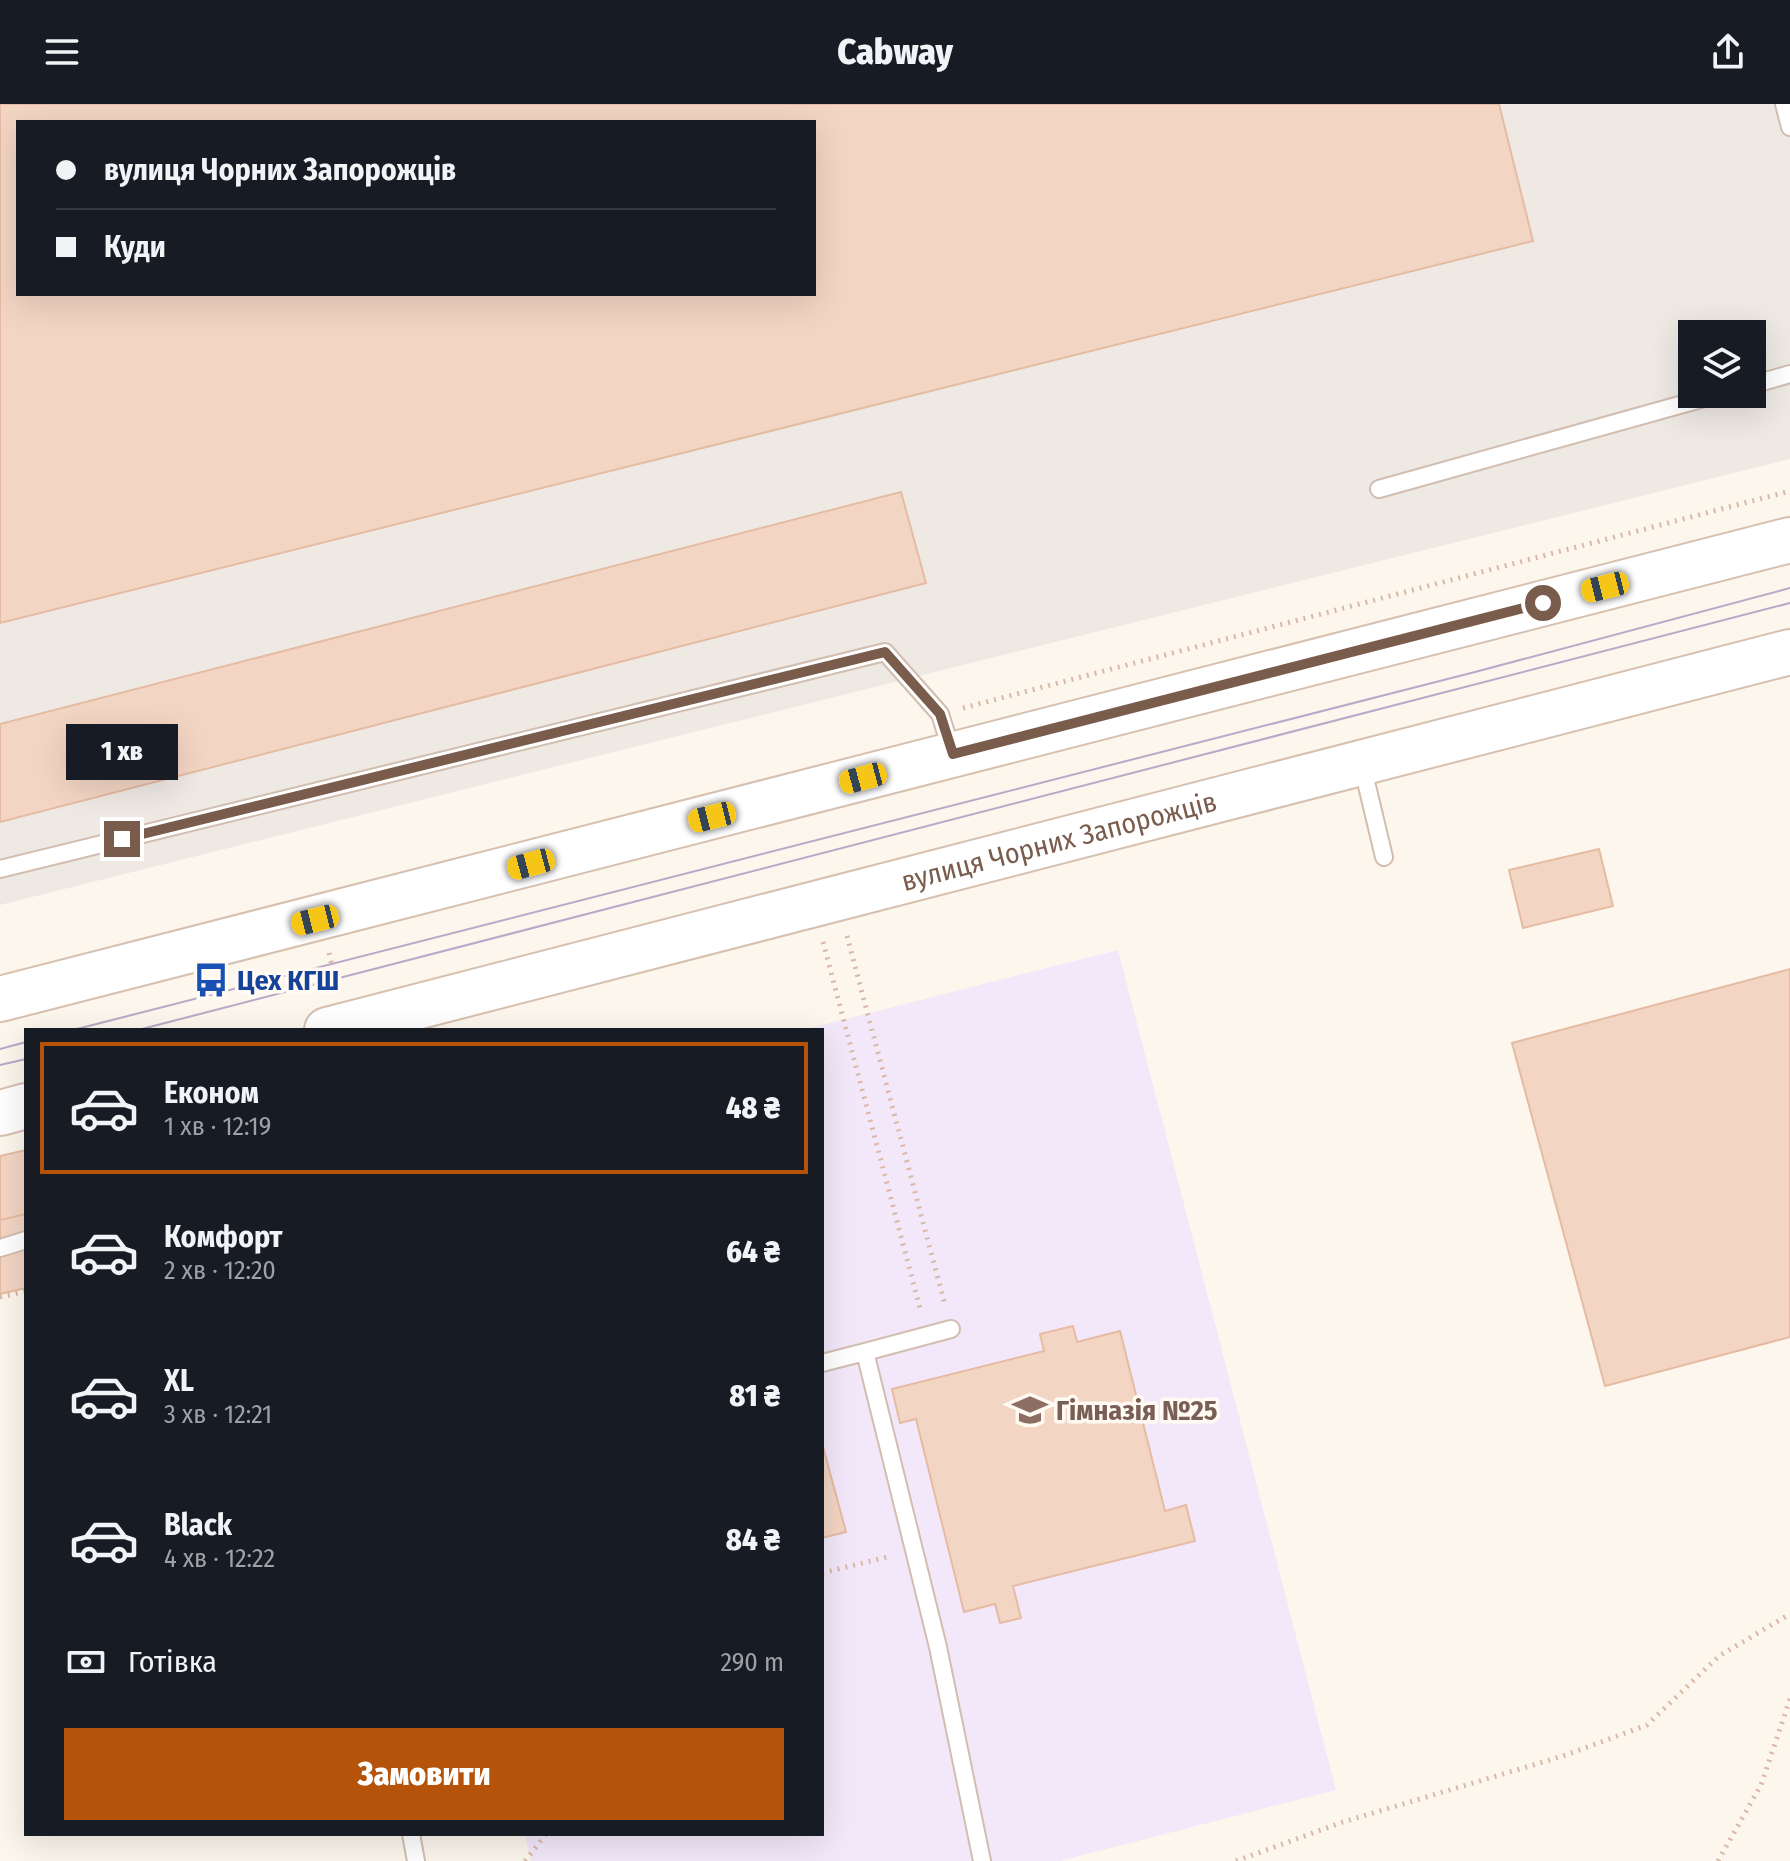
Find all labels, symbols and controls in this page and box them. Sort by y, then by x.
icon: menu [40,30,84,74]
text: Cabway [837,30,953,74]
icon: share [1706,30,1750,74]
text: вулиця Чорних Запорожців [104,152,456,188]
text: Куди [104,229,166,265]
map controls [1678,320,1766,408]
button: layers [1678,320,1766,408]
car [1579,570,1631,604]
route start [1525,585,1561,621]
callout: 1 хв [66,723,178,779]
text: 1 хв [101,736,143,767]
car [837,760,889,796]
street label: вулиця Чорних Запорожців [898,785,1220,898]
car [686,800,738,834]
route end [104,821,140,857]
car [505,846,557,882]
car [289,903,341,937]
bus stop icon: Цех КГШ [192,961,230,999]
place label: Цех КГШ [237,964,339,997]
icon: car [68,1072,140,1144]
text: Економ [164,1075,259,1111]
text: 48 ₴ [726,1090,780,1126]
text: 1 хв · 12:19 [164,1111,271,1142]
icon: car [68,1216,140,1288]
text: Комфорт [164,1219,282,1255]
text: 64 ₴ [726,1234,780,1270]
text: 2 хв · 12:20 [164,1255,276,1286]
icon: car [68,1360,140,1432]
text: XL [164,1363,194,1399]
text: 81 ₴ [729,1378,780,1414]
school or university icon: Гімназія №25 [1011,1391,1049,1429]
place label: Гімназія №25 [1056,1394,1217,1427]
text: 3 хв · 12:21 [164,1399,272,1430]
icon: car [68,1504,140,1576]
text: Black [164,1507,232,1543]
text: 84 ₴ [726,1522,780,1558]
text: 4 хв · 12:22 [164,1543,275,1574]
icon: cash [64,1640,108,1684]
text: Готівка [128,1644,217,1680]
text: 290 m [720,1647,784,1678]
button: Замовити [64,1728,784,1820]

